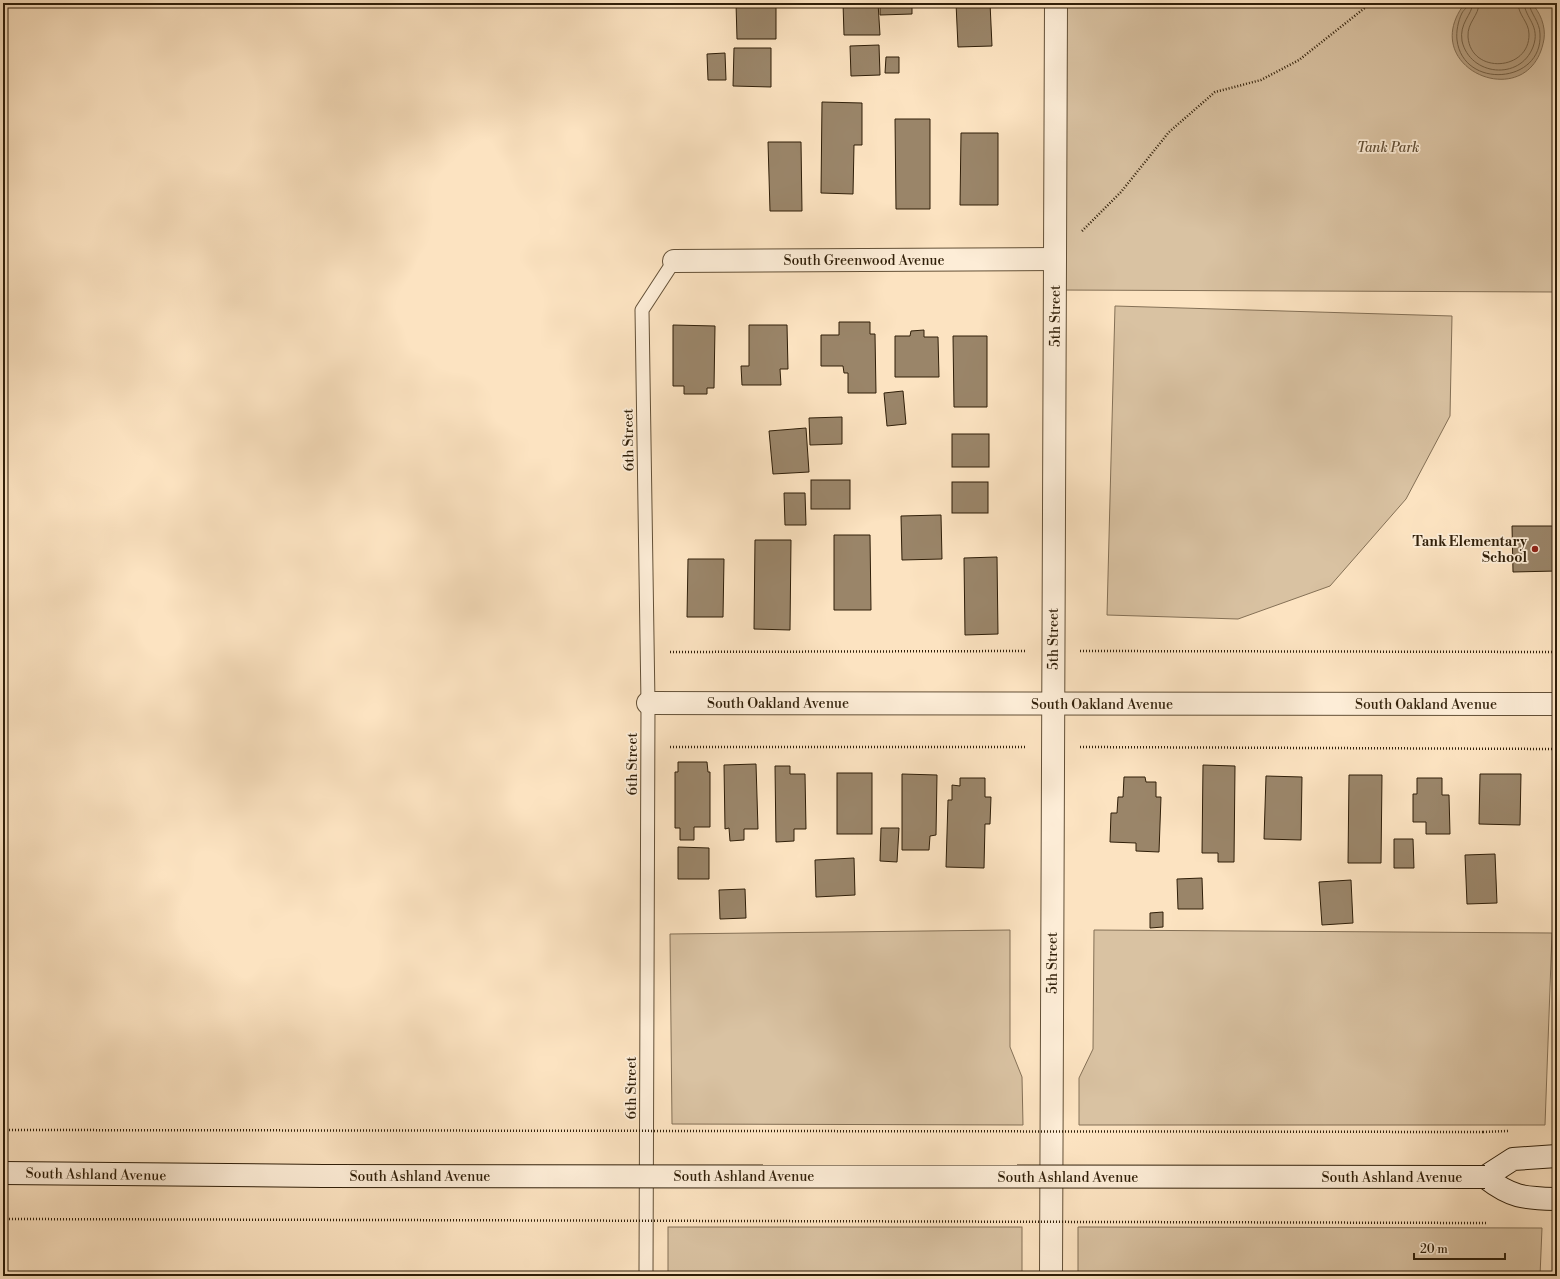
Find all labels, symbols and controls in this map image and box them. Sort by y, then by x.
park label: Tank Park [1357,139,1419,157]
street label: South Greenwood Avenue [783,252,945,270]
street label: 5th Street [1047,285,1065,347]
street label: 6th Street [619,408,639,472]
place label: Tank Elementary School [1413,533,1528,567]
marker: Tank Elementary School [1530,544,1540,554]
street label: 5th Street [1045,608,1063,670]
street label: South Oakland Avenue [707,695,849,713]
street label: South Oakland Avenue [1031,696,1173,714]
street label: South Oakland Avenue [1355,696,1497,714]
street label: 6th Street [624,733,642,795]
street label: 5th Street [1044,932,1062,994]
street label: 6th Street [623,1057,641,1119]
street label: South Ashland Avenue [25,1165,167,1185]
street label: South Ashland Avenue [350,1168,490,1186]
street label: South Ashland Avenue [674,1168,814,1186]
street label: South Ashland Avenue [998,1169,1138,1187]
street label: South Ashland Avenue [1322,1169,1462,1187]
scale bar [1414,1235,1505,1261]
text: 20 m [1420,1242,1448,1257]

